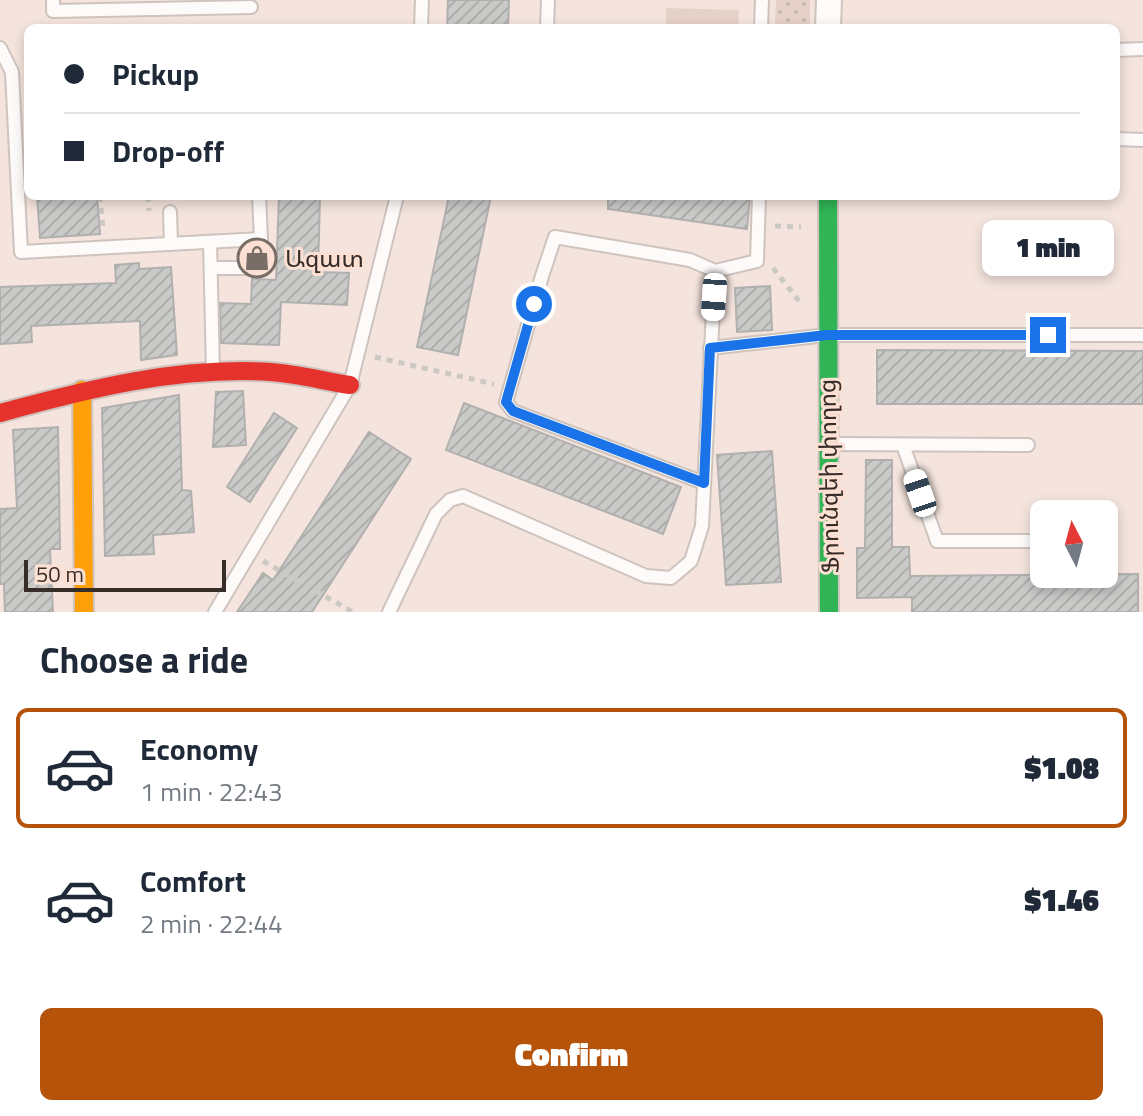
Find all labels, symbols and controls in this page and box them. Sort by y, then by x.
text: Pickup [112,51,199,97]
text: Drop-off [112,128,224,174]
callout: 1 min [982,219,1114,275]
text: 1 min [1016,228,1080,267]
shop icon: Ազատ [236,237,278,279]
place label: Ազատ [285,240,364,276]
car [700,272,728,322]
route start [516,286,552,322]
route end [1030,317,1066,353]
street label: Ֆրունզեի փողոց [808,378,848,574]
car [901,466,939,520]
north arrow [1030,500,1118,588]
map controls [1030,500,1118,588]
scale bar [24,556,226,592]
text: 50 m [36,557,84,591]
text: Choose a ride [40,632,248,687]
text: Economy [140,726,258,772]
icon: car [44,732,116,804]
text: $1.08 [1025,745,1099,791]
text: 1 min · 22:43 [140,772,283,811]
text: Comfort [140,858,246,904]
icon: car [44,864,116,936]
text: $1.46 [1025,877,1099,923]
text: 2 min · 22:44 [140,904,283,943]
button: Confirm [40,1008,1103,1100]

